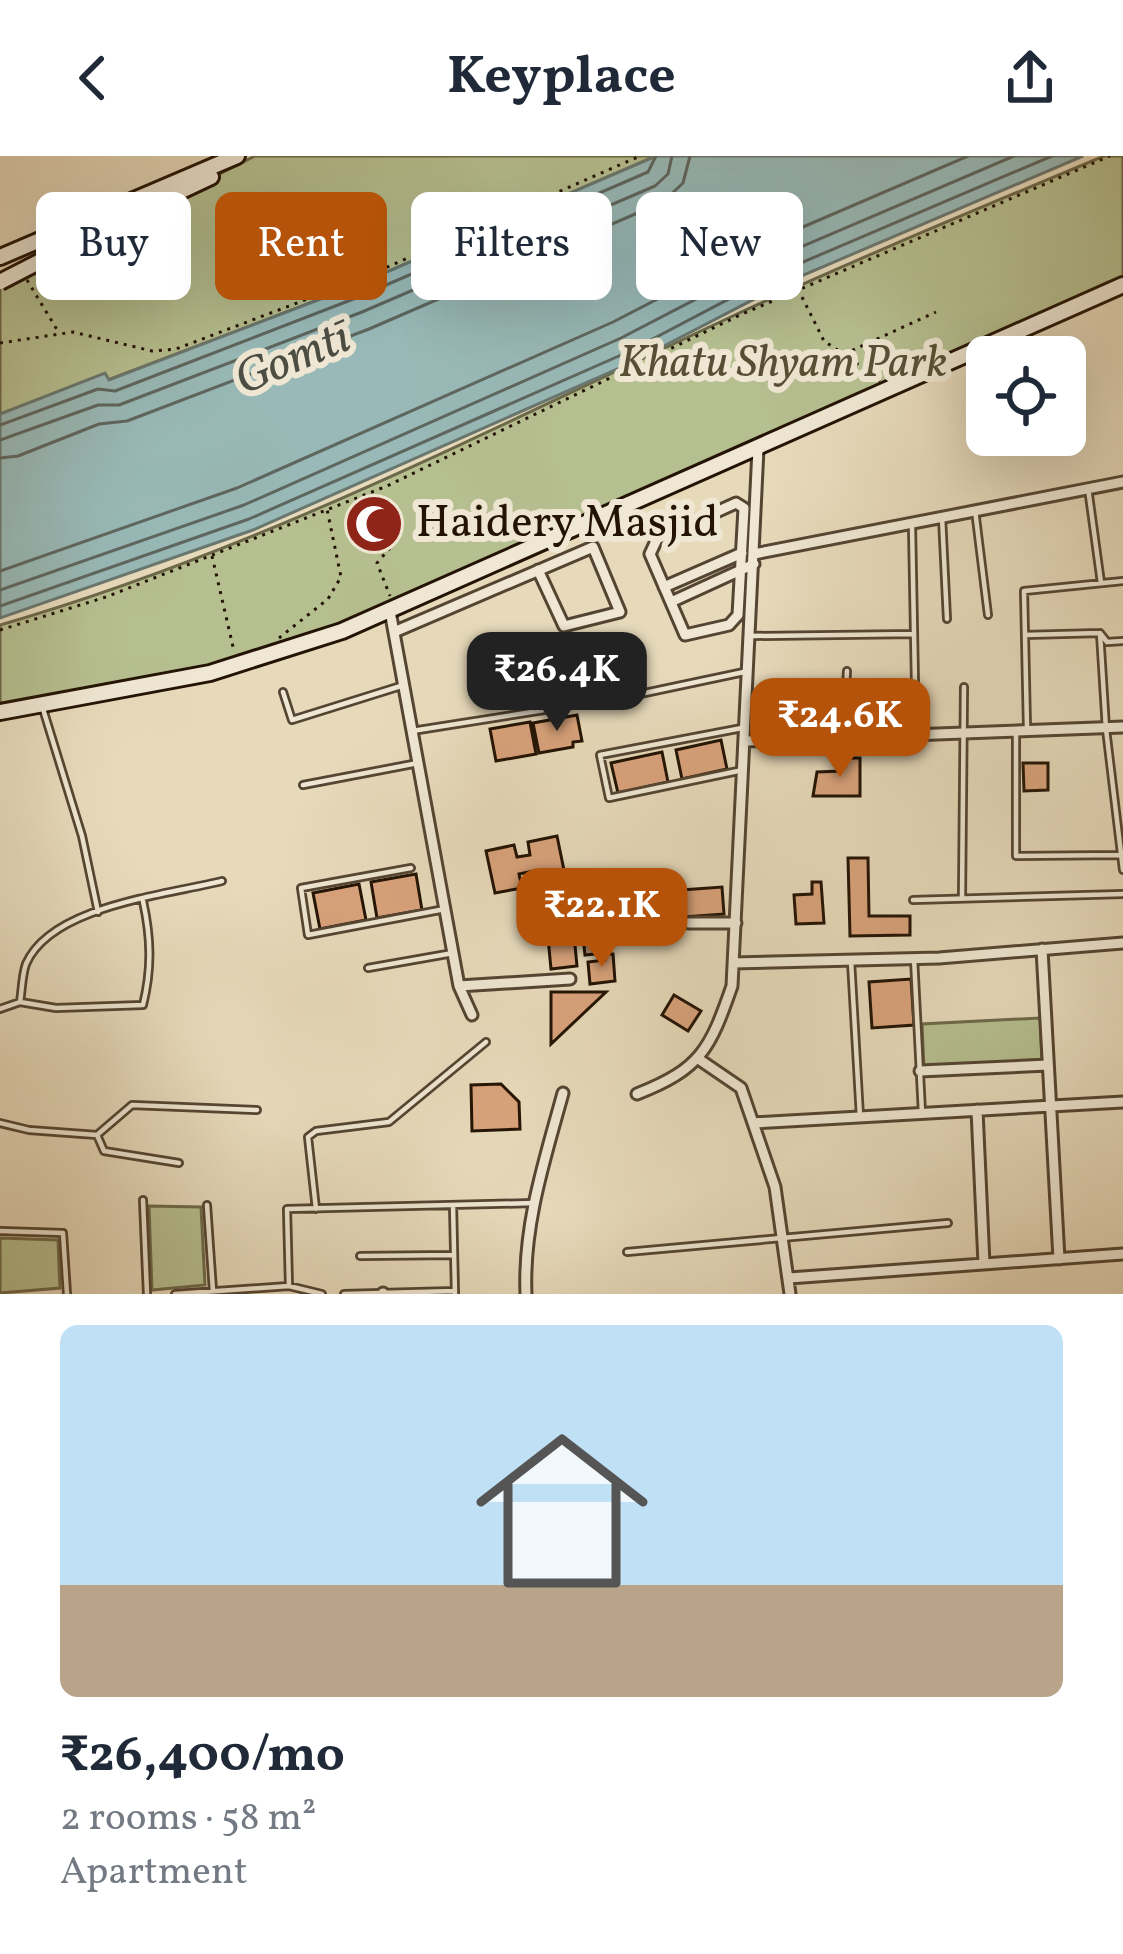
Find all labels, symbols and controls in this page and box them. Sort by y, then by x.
text: Keyplace [447,41,676,116]
icon: back [60,45,126,111]
icon: share [997,45,1063,111]
chip: Buy [36,192,191,300]
chip: Rent [215,192,387,300]
chip: Filters [411,192,612,300]
chip: New [636,192,803,300]
water label: Gomtī [225,305,364,414]
park label: Khatu Shyam Park [619,333,947,396]
map controls [966,336,1086,456]
button: locate [966,336,1086,456]
mosque icon: Haidery Masjid [343,493,405,555]
place label: Haidery Masjid [416,493,719,556]
pin: ₹26.4K [459,632,655,734]
text: ₹26.4K [494,644,620,698]
pin: ₹24.6K [742,678,938,780]
text: ₹24.6K [777,690,903,744]
pin: ₹22.1K [504,868,700,970]
text: ₹22.1K [543,880,661,934]
icon: home [454,1403,670,1619]
text: ₹26,400/mo [60,1721,345,1792]
text: 2 rooms · 58 m² [60,1792,316,1846]
text: Apartment [60,1846,248,1900]

